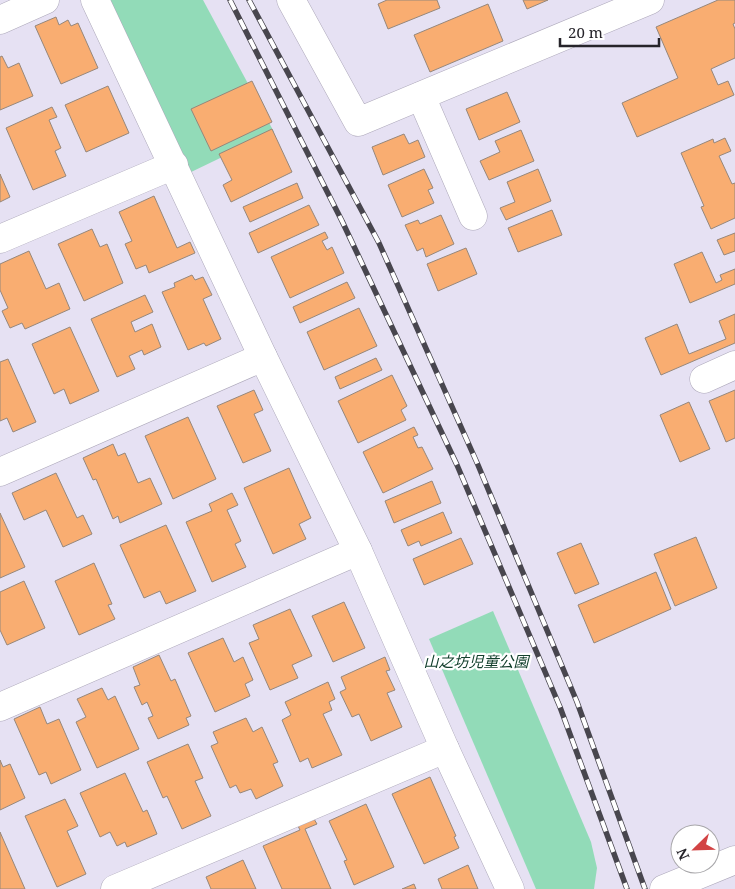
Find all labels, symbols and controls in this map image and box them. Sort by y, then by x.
scale bar [560,15,659,47]
text: 20 m [568,22,603,42]
park label: 山之坊児童公園 [423,651,530,671]
north arrow [670,824,720,874]
text: N [672,845,693,863]

